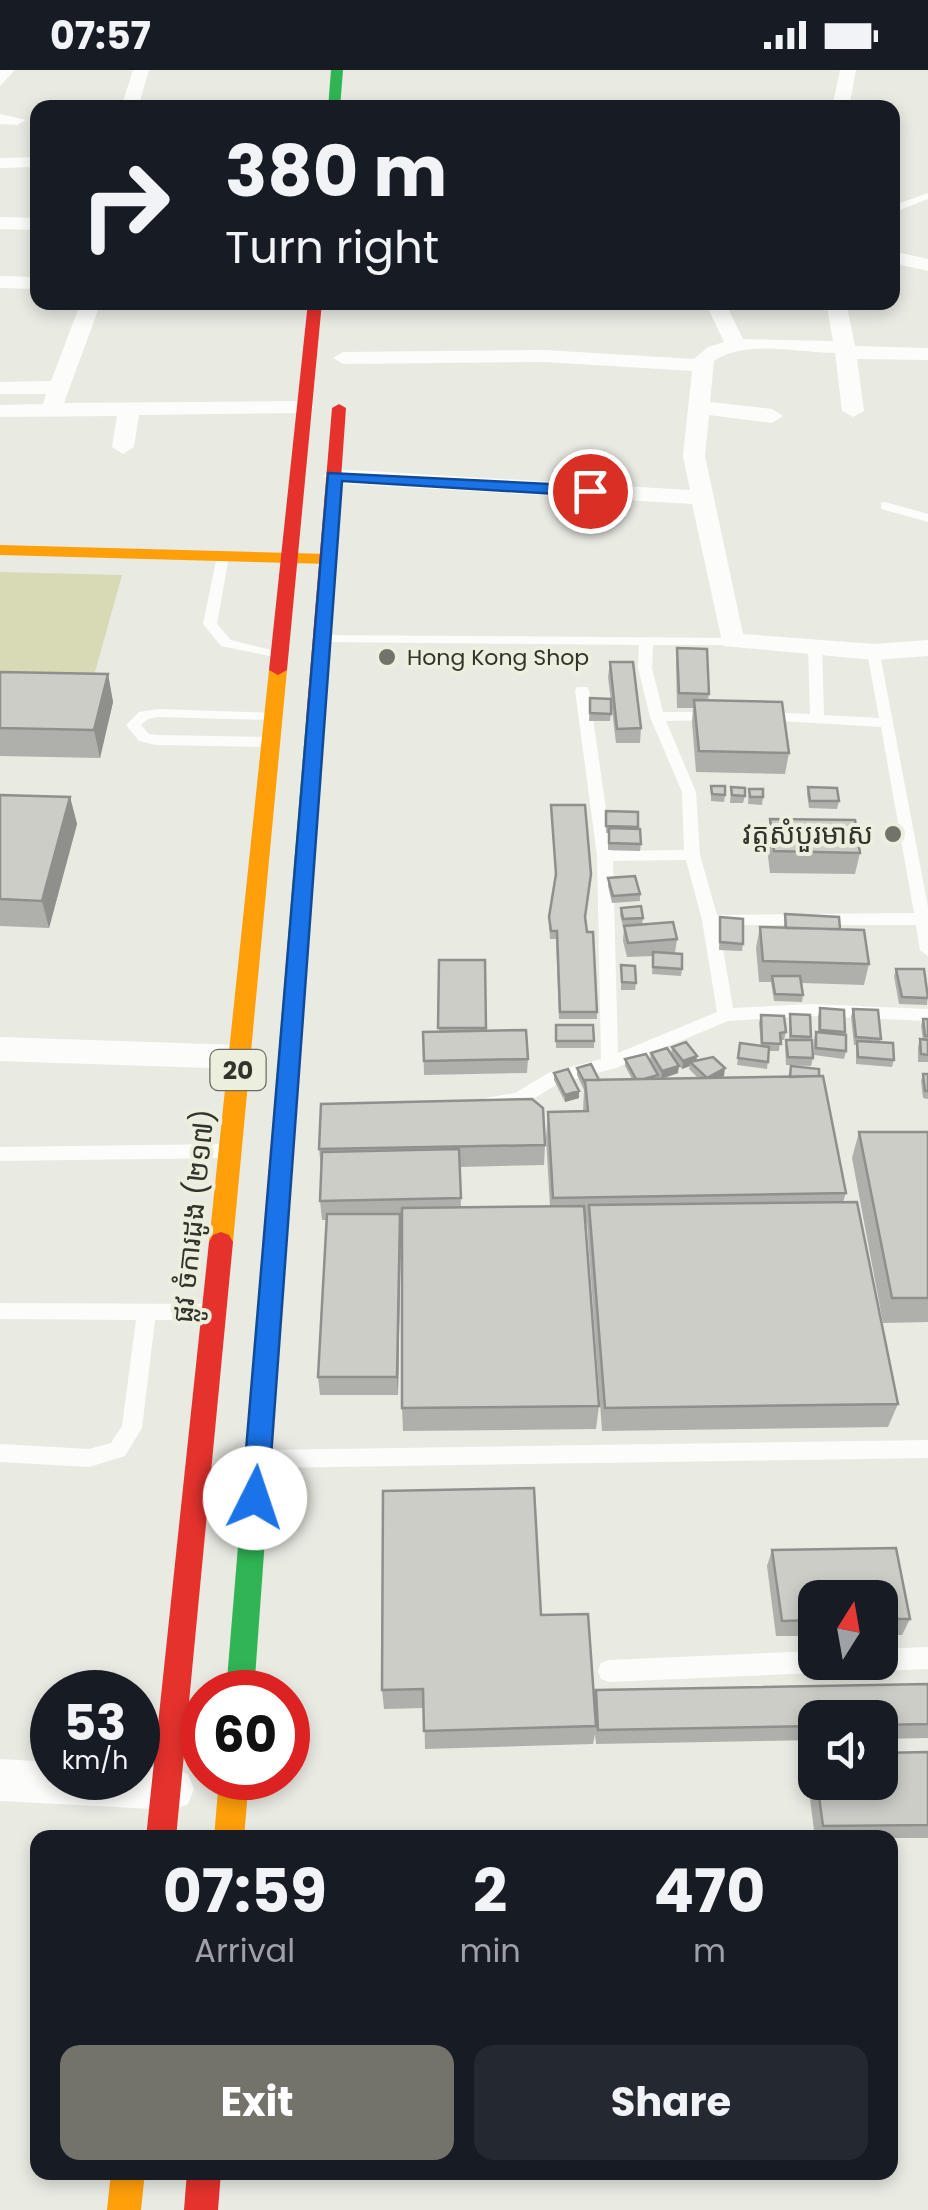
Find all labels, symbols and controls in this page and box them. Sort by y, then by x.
text: 07:57 [50,9,151,62]
text: 380 m [225,122,447,221]
icon: right [60,140,190,270]
text: Turn right [225,216,439,279]
pin [548,449,633,534]
icon: arrive [563,464,618,519]
place label: Hong Kong Shop [407,642,589,673]
marker: Hong Kong Shop [376,646,398,668]
place label: វត្តសំបួរមាស [742,815,873,854]
marker: វត្តសំបួរមាស [882,823,904,845]
road number: 20 [210,1050,266,1090]
street label: ផ្លូវ ចំការដូង (២១៧) [163,1107,229,1325]
position arrow [203,1446,307,1550]
north arrow [798,1580,898,1680]
map controls [798,1580,898,1800]
speed limit sign: 60 [180,1670,310,1800]
text: 53 [64,1687,126,1758]
button: sound [798,1700,898,1800]
text: km/h [62,1743,128,1778]
text: 07:59 [163,1849,327,1933]
text: 2 [473,1849,507,1933]
text: 470 [653,1849,765,1933]
text: Arrival [194,1928,295,1973]
text: min [459,1928,521,1973]
text: m [693,1928,726,1973]
button: Exit [60,2045,454,2160]
button: Share [474,2045,868,2160]

